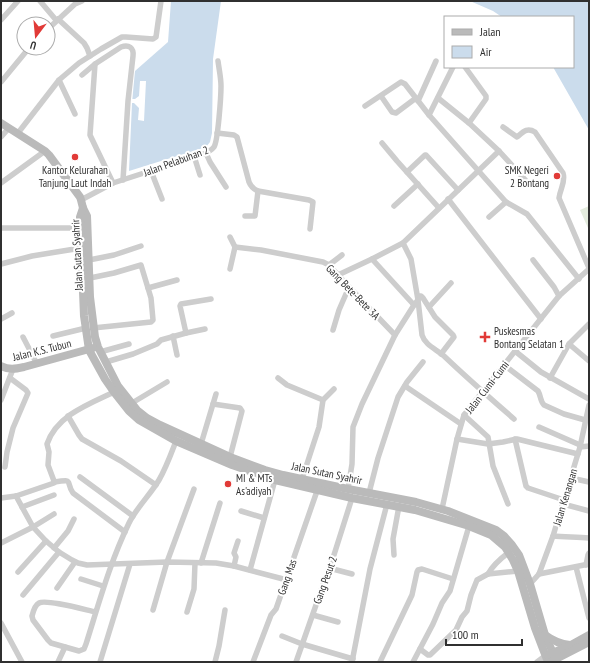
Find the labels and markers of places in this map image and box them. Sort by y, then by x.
marker: Kantor Kelurahan Tanjung Laut Indah [70,152,80,162]
place label: Kantor Kelurahan Tanjung Laut Indah [39,163,111,190]
place label: SMK Negeri 2 Bontang [505,163,549,190]
marker: SMK Negeri 2 Bontang [552,171,562,181]
place label: Puskesmas Bontang Selatan 1 [494,324,564,351]
marker: Puskesmas Bontang Selatan 1 [479,331,491,343]
place label: MI & MTs As'adiyah [236,471,272,498]
marker: MI & MTs As'adiyah [223,479,233,489]

